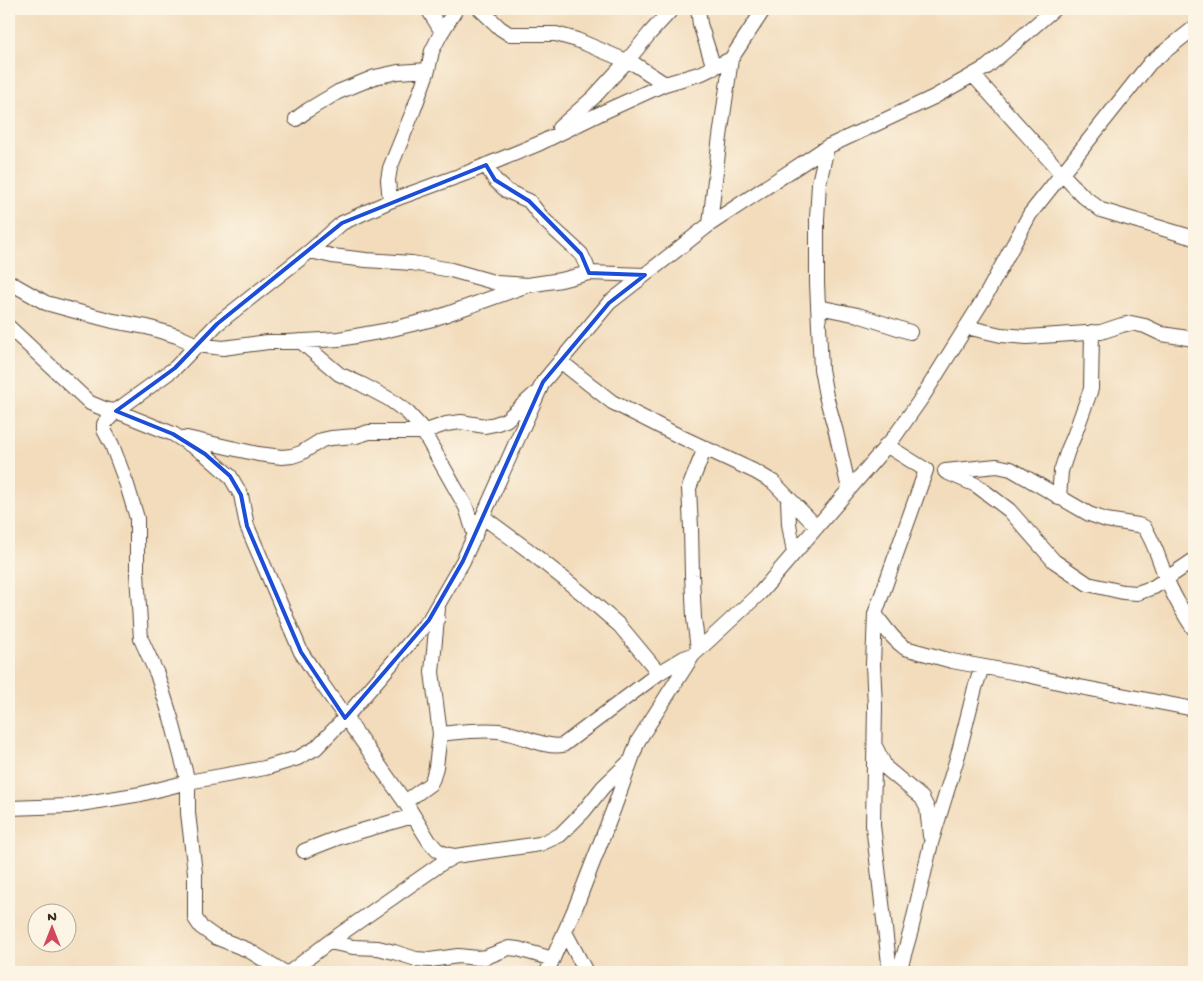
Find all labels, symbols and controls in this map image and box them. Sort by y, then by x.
north arrow [28,904,78,954]
text: N [47,909,57,926]

